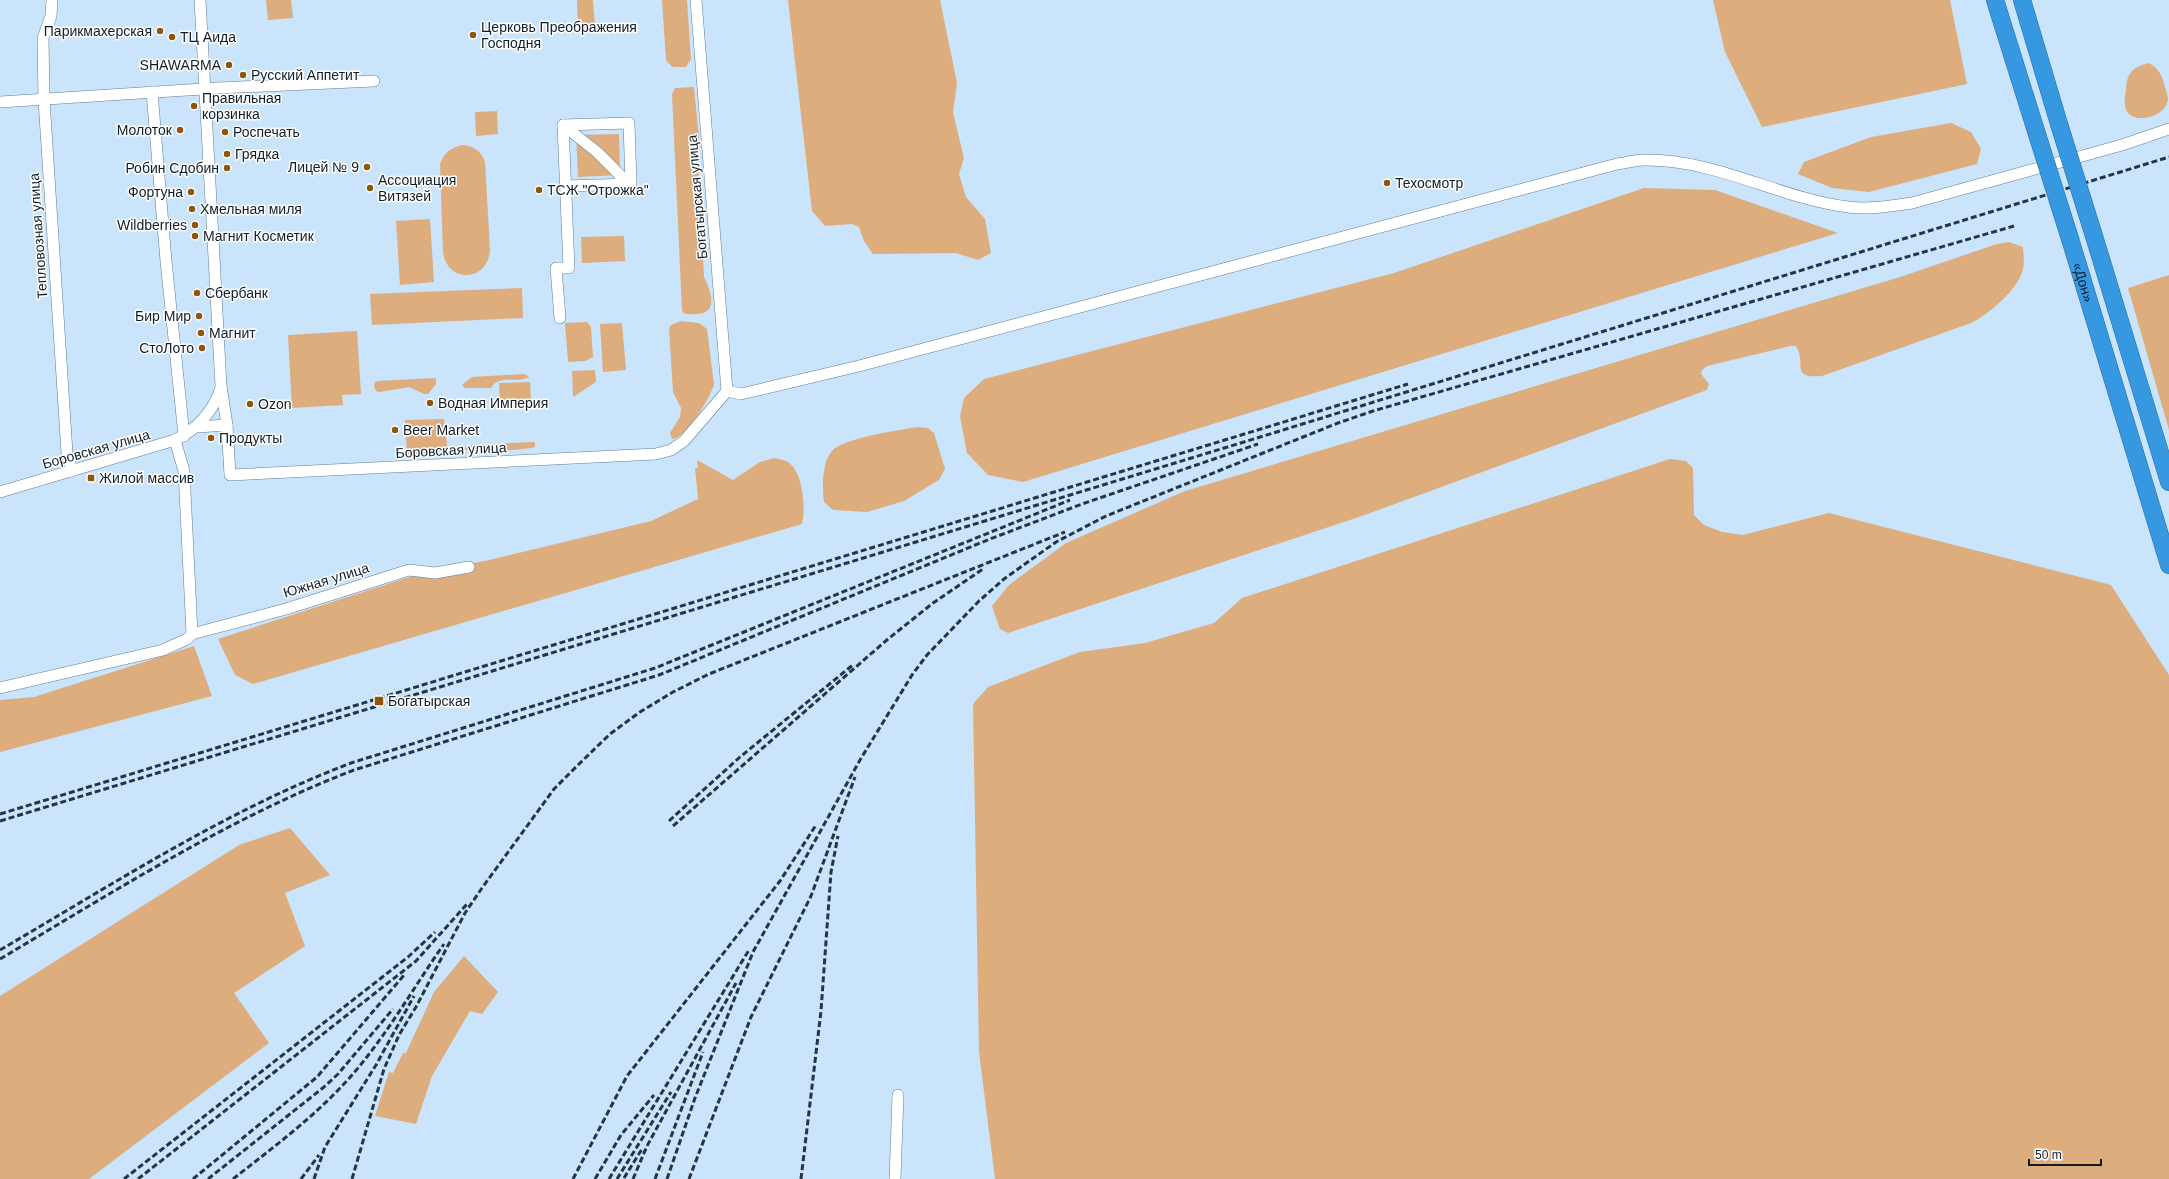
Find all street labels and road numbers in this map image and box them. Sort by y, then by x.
street label: Богатырская улица [684,134,710,260]
street label: Тепловозная улица [26,172,50,299]
street label: «Дон» [2070,260,2097,304]
street label: Боровская улица [40,426,152,472]
street label: Боровская улица [395,439,507,461]
street label: Южная улица [281,559,371,601]

